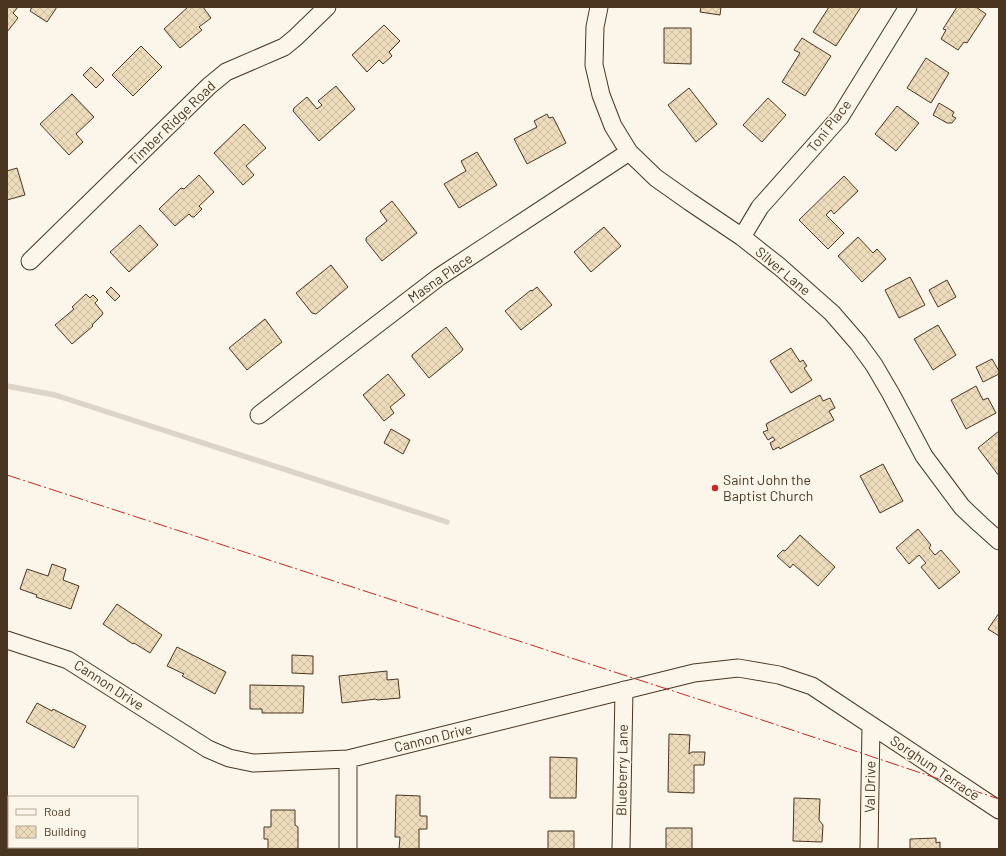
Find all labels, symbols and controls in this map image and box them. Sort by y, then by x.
street label: Timber Ridge Road [125,77,219,168]
street label: Toni Place [803,96,854,155]
street label: Silver Lane [752,243,814,299]
street label: Masna Place [404,249,475,306]
place label: Saint John the Baptist Church [723,471,813,504]
marker: Saint John the Baptist Church [710,483,720,493]
street label: Cannon Drive [71,656,147,713]
street label: Cannon Drive [392,720,474,755]
street label: Blueberry Lane [612,724,631,816]
street label: Sorghum Terrace [887,731,983,804]
street label: Val Drive [861,761,878,813]
legend [8,796,138,848]
text: Road [44,804,71,818]
text: Building [44,824,86,838]

